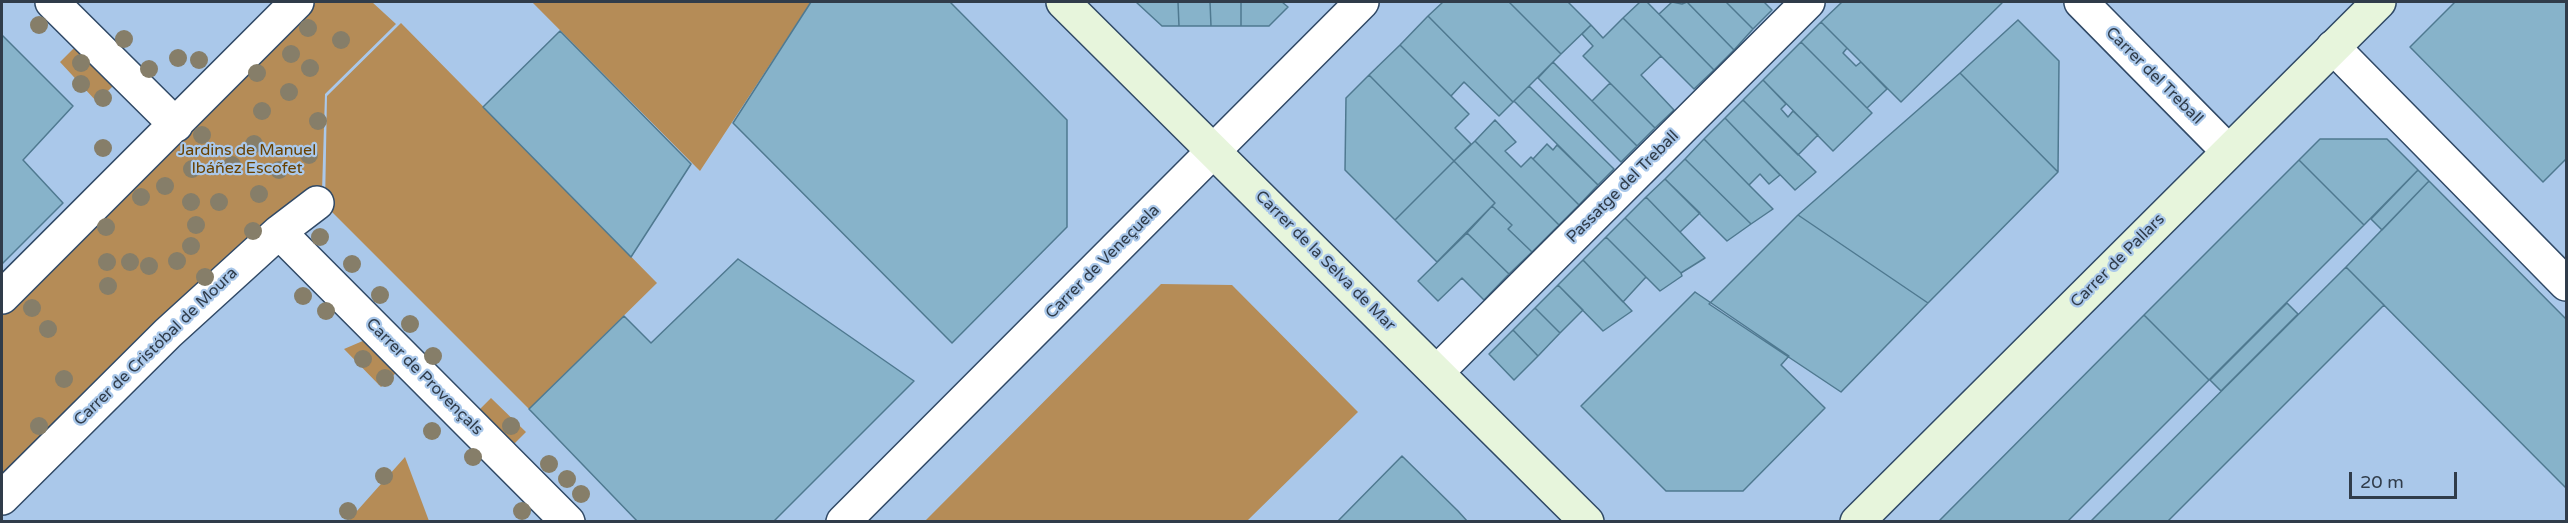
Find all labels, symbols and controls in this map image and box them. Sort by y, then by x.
street label: Carrer del Treball [2101,23,2207,129]
street label: Passatge del Treball [1563,127,1683,247]
park label: Jardins de Manuel Ibáñez Escofet [178,141,316,179]
street label: Carrer de la Selva de Mar [1251,187,1399,335]
street label: Carrer de Veneçuela [1042,201,1164,323]
street label: Carrer de Pallars [2067,210,2169,312]
street label: Carrer de Cristóbal de Moura [70,264,242,430]
street label: Carrer de Provençals [362,315,486,439]
scale bar [2352,460,2460,498]
text: 20 m [2360,471,2404,493]

